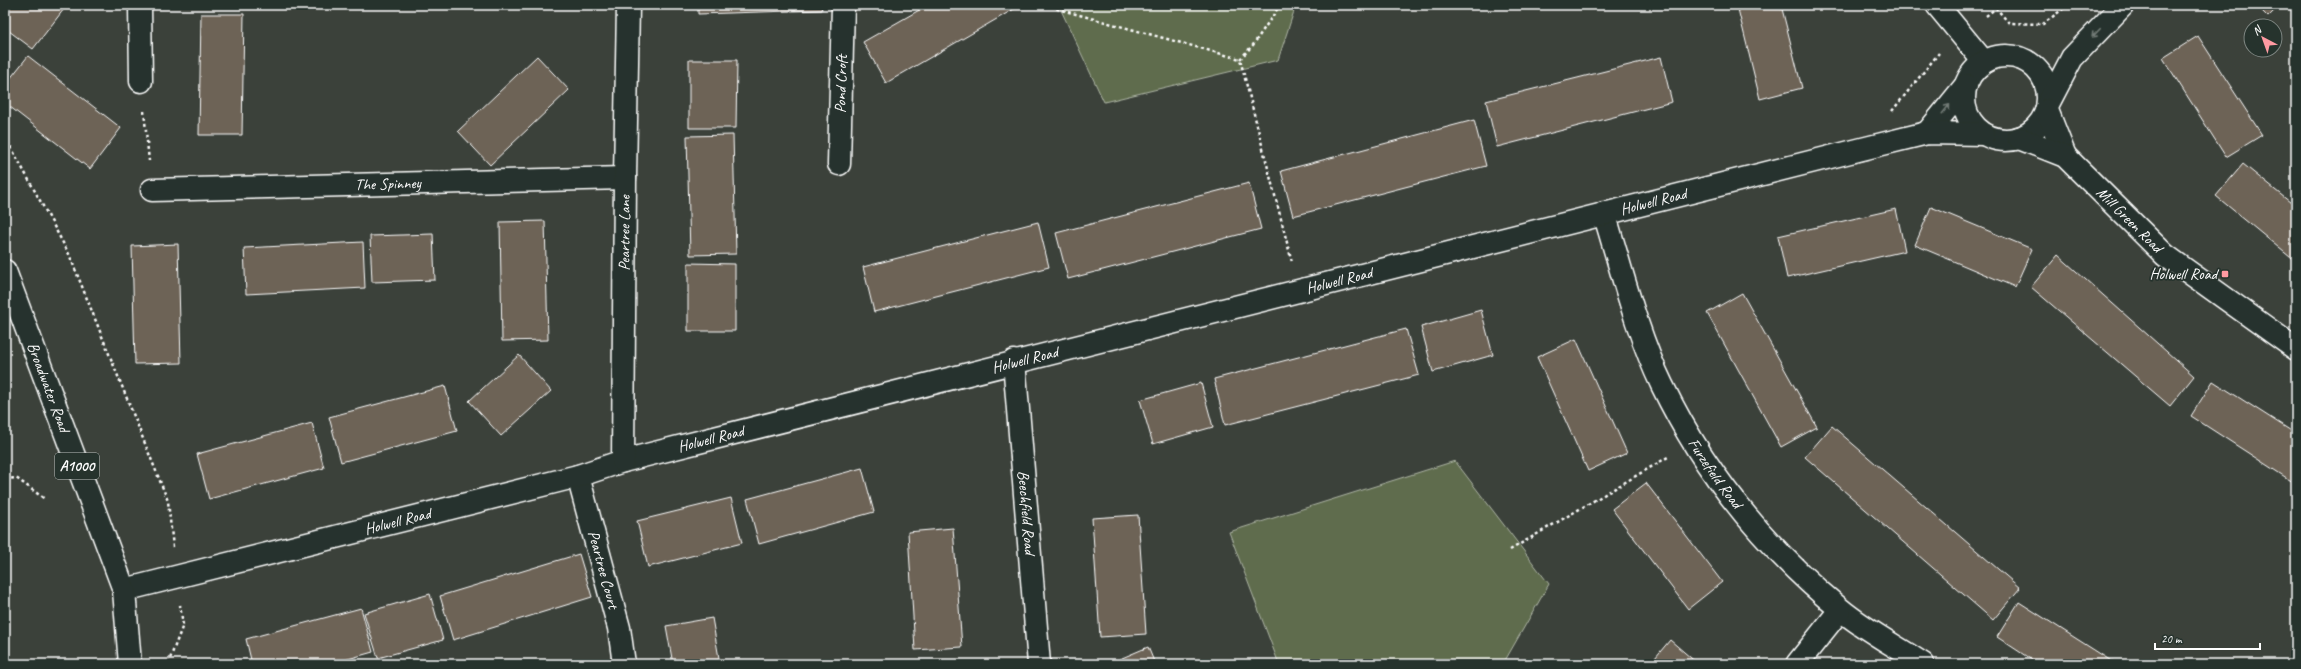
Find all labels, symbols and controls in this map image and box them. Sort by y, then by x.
north arrow [2243,18,2283,58]
text: N [2249,22,2265,38]
one-way arrow [2091,28,2101,38]
street label: Pond Croft [830,53,852,113]
one-way arrow [1942,104,1951,115]
street label: The Spinney [355,173,423,195]
street label: Holwell Road [1618,183,1691,220]
street label: Mill Green Road [2092,183,2169,259]
street label: Peartree Lane [614,193,635,271]
street label: Holwell Road [1304,262,1377,299]
place label: Holwell Road [2150,264,2220,284]
marker: Holwell Road [2220,269,2230,279]
street label: Broadwater Road [22,339,75,437]
street label: Holwell Road [990,341,1063,378]
street label: Holwell Road [676,420,749,457]
street label: Furzefield Road [1684,435,1748,515]
road number: A1000 [55,453,99,479]
street label: Beechfield Road [1013,470,1040,558]
street label: Holwell Road [362,503,435,539]
street label: Peartree Court [583,528,624,613]
scale bar [2155,625,2260,651]
text: 20 m [2161,631,2183,647]

